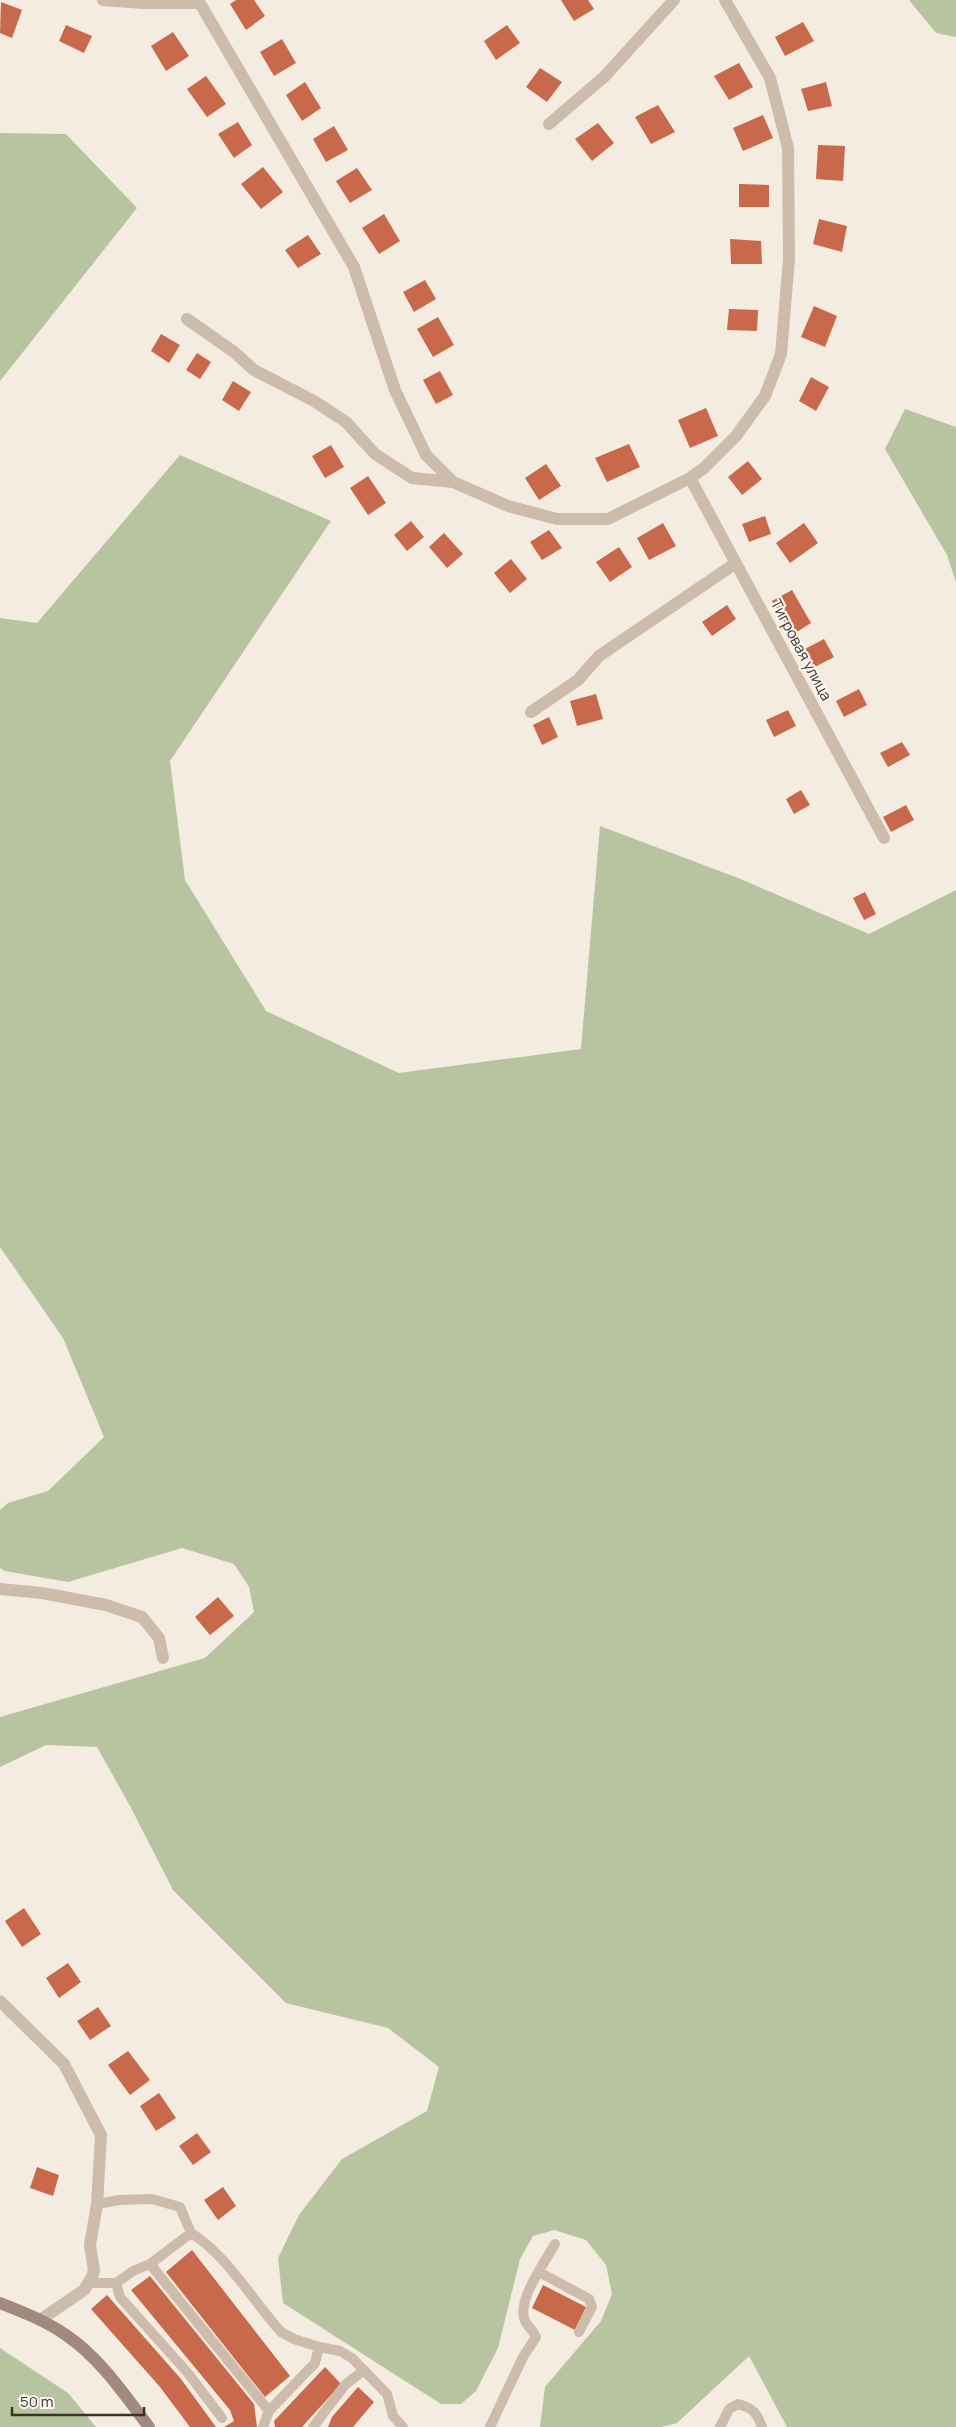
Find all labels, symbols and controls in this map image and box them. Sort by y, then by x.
street label: Тигровая улица [766,595,837,704]
scale bar [12,2384,145,2416]
text: 50 m [20,2391,54,2412]

